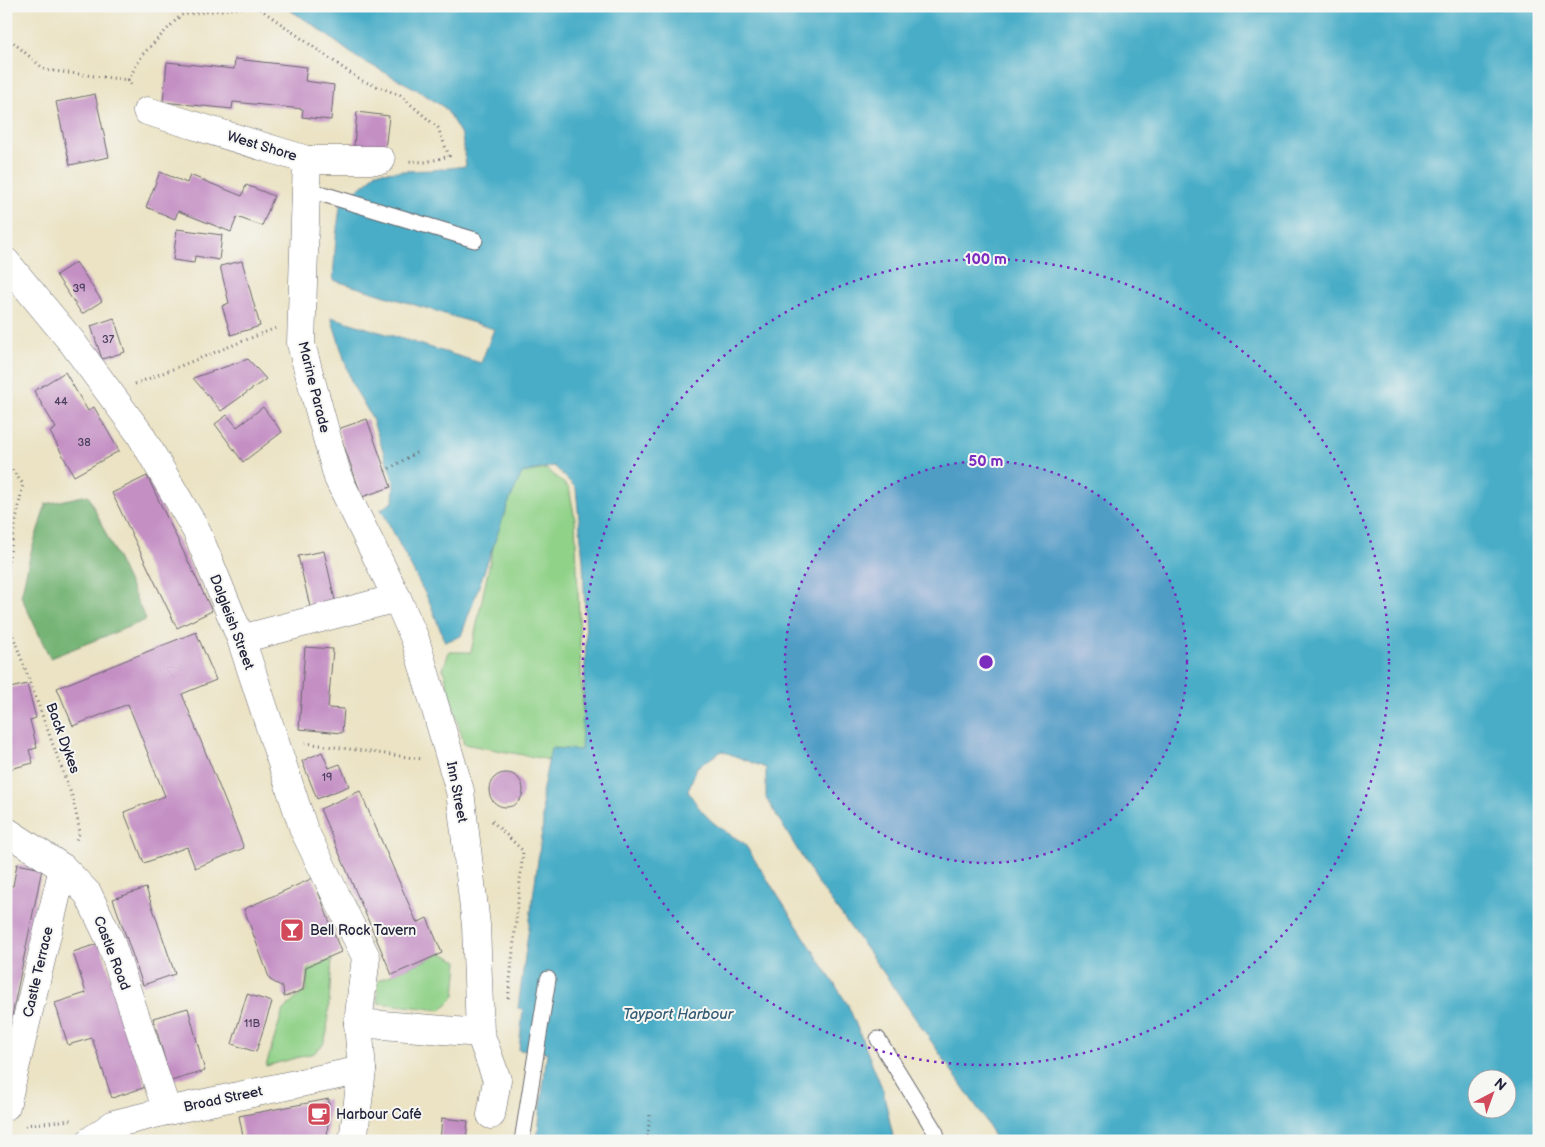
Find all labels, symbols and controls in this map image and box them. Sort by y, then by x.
street label: West Shore [225,127,299,165]
text: 100 m [965,250,1007,269]
house number: 39 [72,282,86,295]
house number: 37 [102,333,115,346]
street label: Marine Parade [294,340,334,434]
house number: 44 [54,395,68,408]
house number: 38 [77,436,91,449]
text: 50 m [969,452,1004,471]
street label: Dalgleish Street [206,572,258,672]
centre of rings [977,653,995,671]
street label: Back Dykes [42,700,84,776]
street label: Inn Street [443,760,471,825]
house number: 19 [322,771,332,784]
street label: Castle Road [90,914,134,992]
bar icon: Bell Rock Tavern [279,917,305,943]
place label: Bell Rock Tavern [310,922,416,939]
street label: Castle Terrace [19,925,57,1019]
water label: Tayport Harbour [623,1005,735,1024]
house number: 11B [244,1017,260,1030]
north arrow [1468,1070,1518,1120]
text: N [1491,1075,1510,1094]
street label: Broad Street [182,1082,265,1116]
cafe icon: Harbour Café [306,1101,332,1127]
place label: Harbour Café [336,1106,422,1123]

